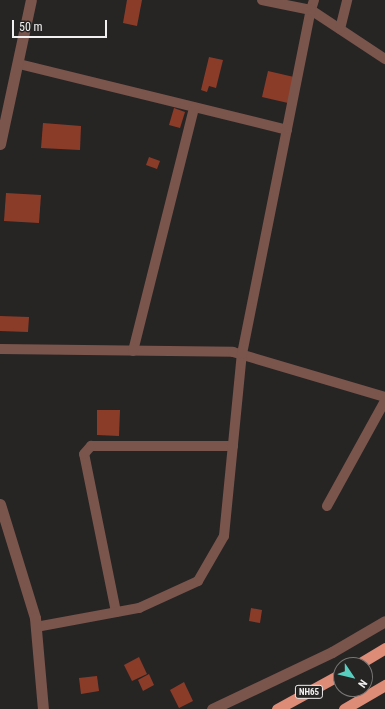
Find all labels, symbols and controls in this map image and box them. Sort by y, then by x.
scale bar [14,12,109,38]
text: 50 m [19,20,43,34]
north arrow [333,657,373,697]
text: N [355,677,370,690]
road number: NH65 [294,685,324,699]

